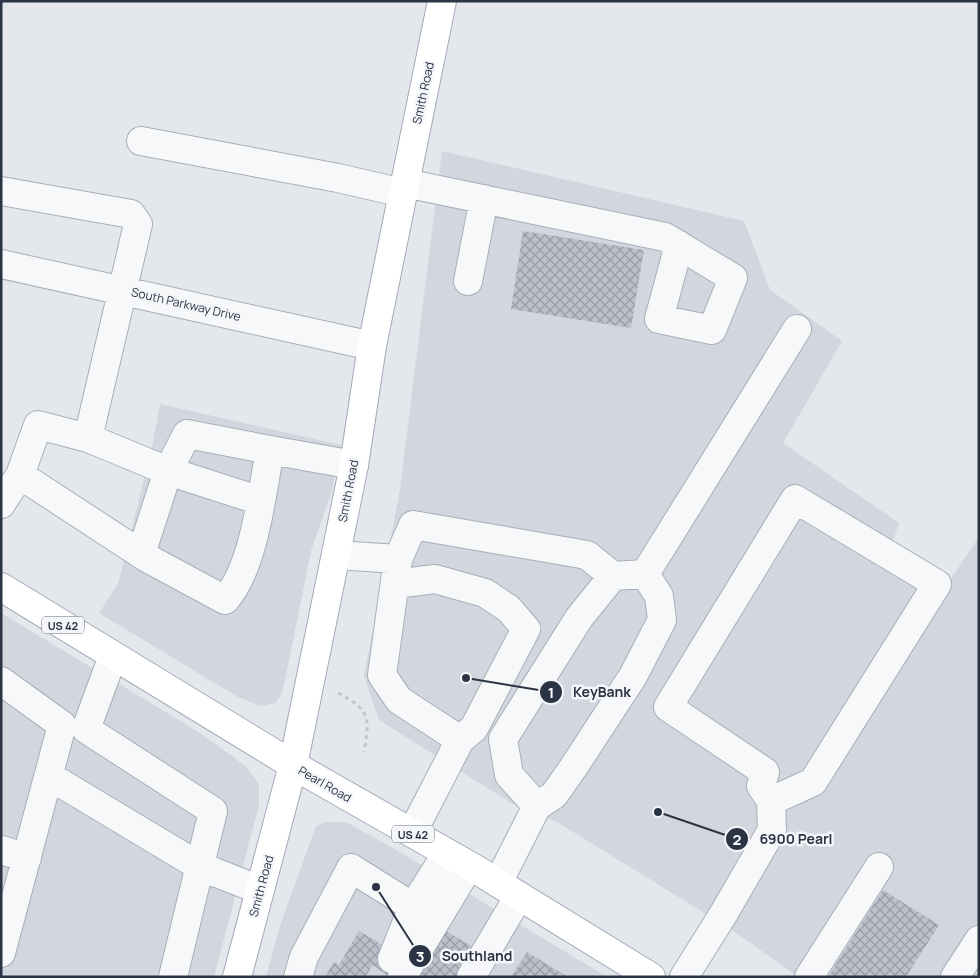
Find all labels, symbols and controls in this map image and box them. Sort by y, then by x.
street label: Smith Road [408,60,438,126]
street label: South Parkway Drive [130,283,242,325]
street label: Smith Road [334,458,362,524]
road number: US 42 [42,616,84,634]
callout: KeyBank [539,678,641,707]
text: 1 [548,682,554,703]
text: KeyBank [573,682,631,701]
street label: Pearl Road [295,762,355,806]
callout: 6900 Pearl [724,825,842,854]
road number: US 42 [392,826,434,842]
text: 2 [733,829,742,850]
text: 6900 Pearl [760,829,832,848]
street label: Smith Road [245,853,277,919]
callout: Southland [407,942,523,971]
text: 3 [416,946,424,967]
text: Southland [442,946,512,965]

